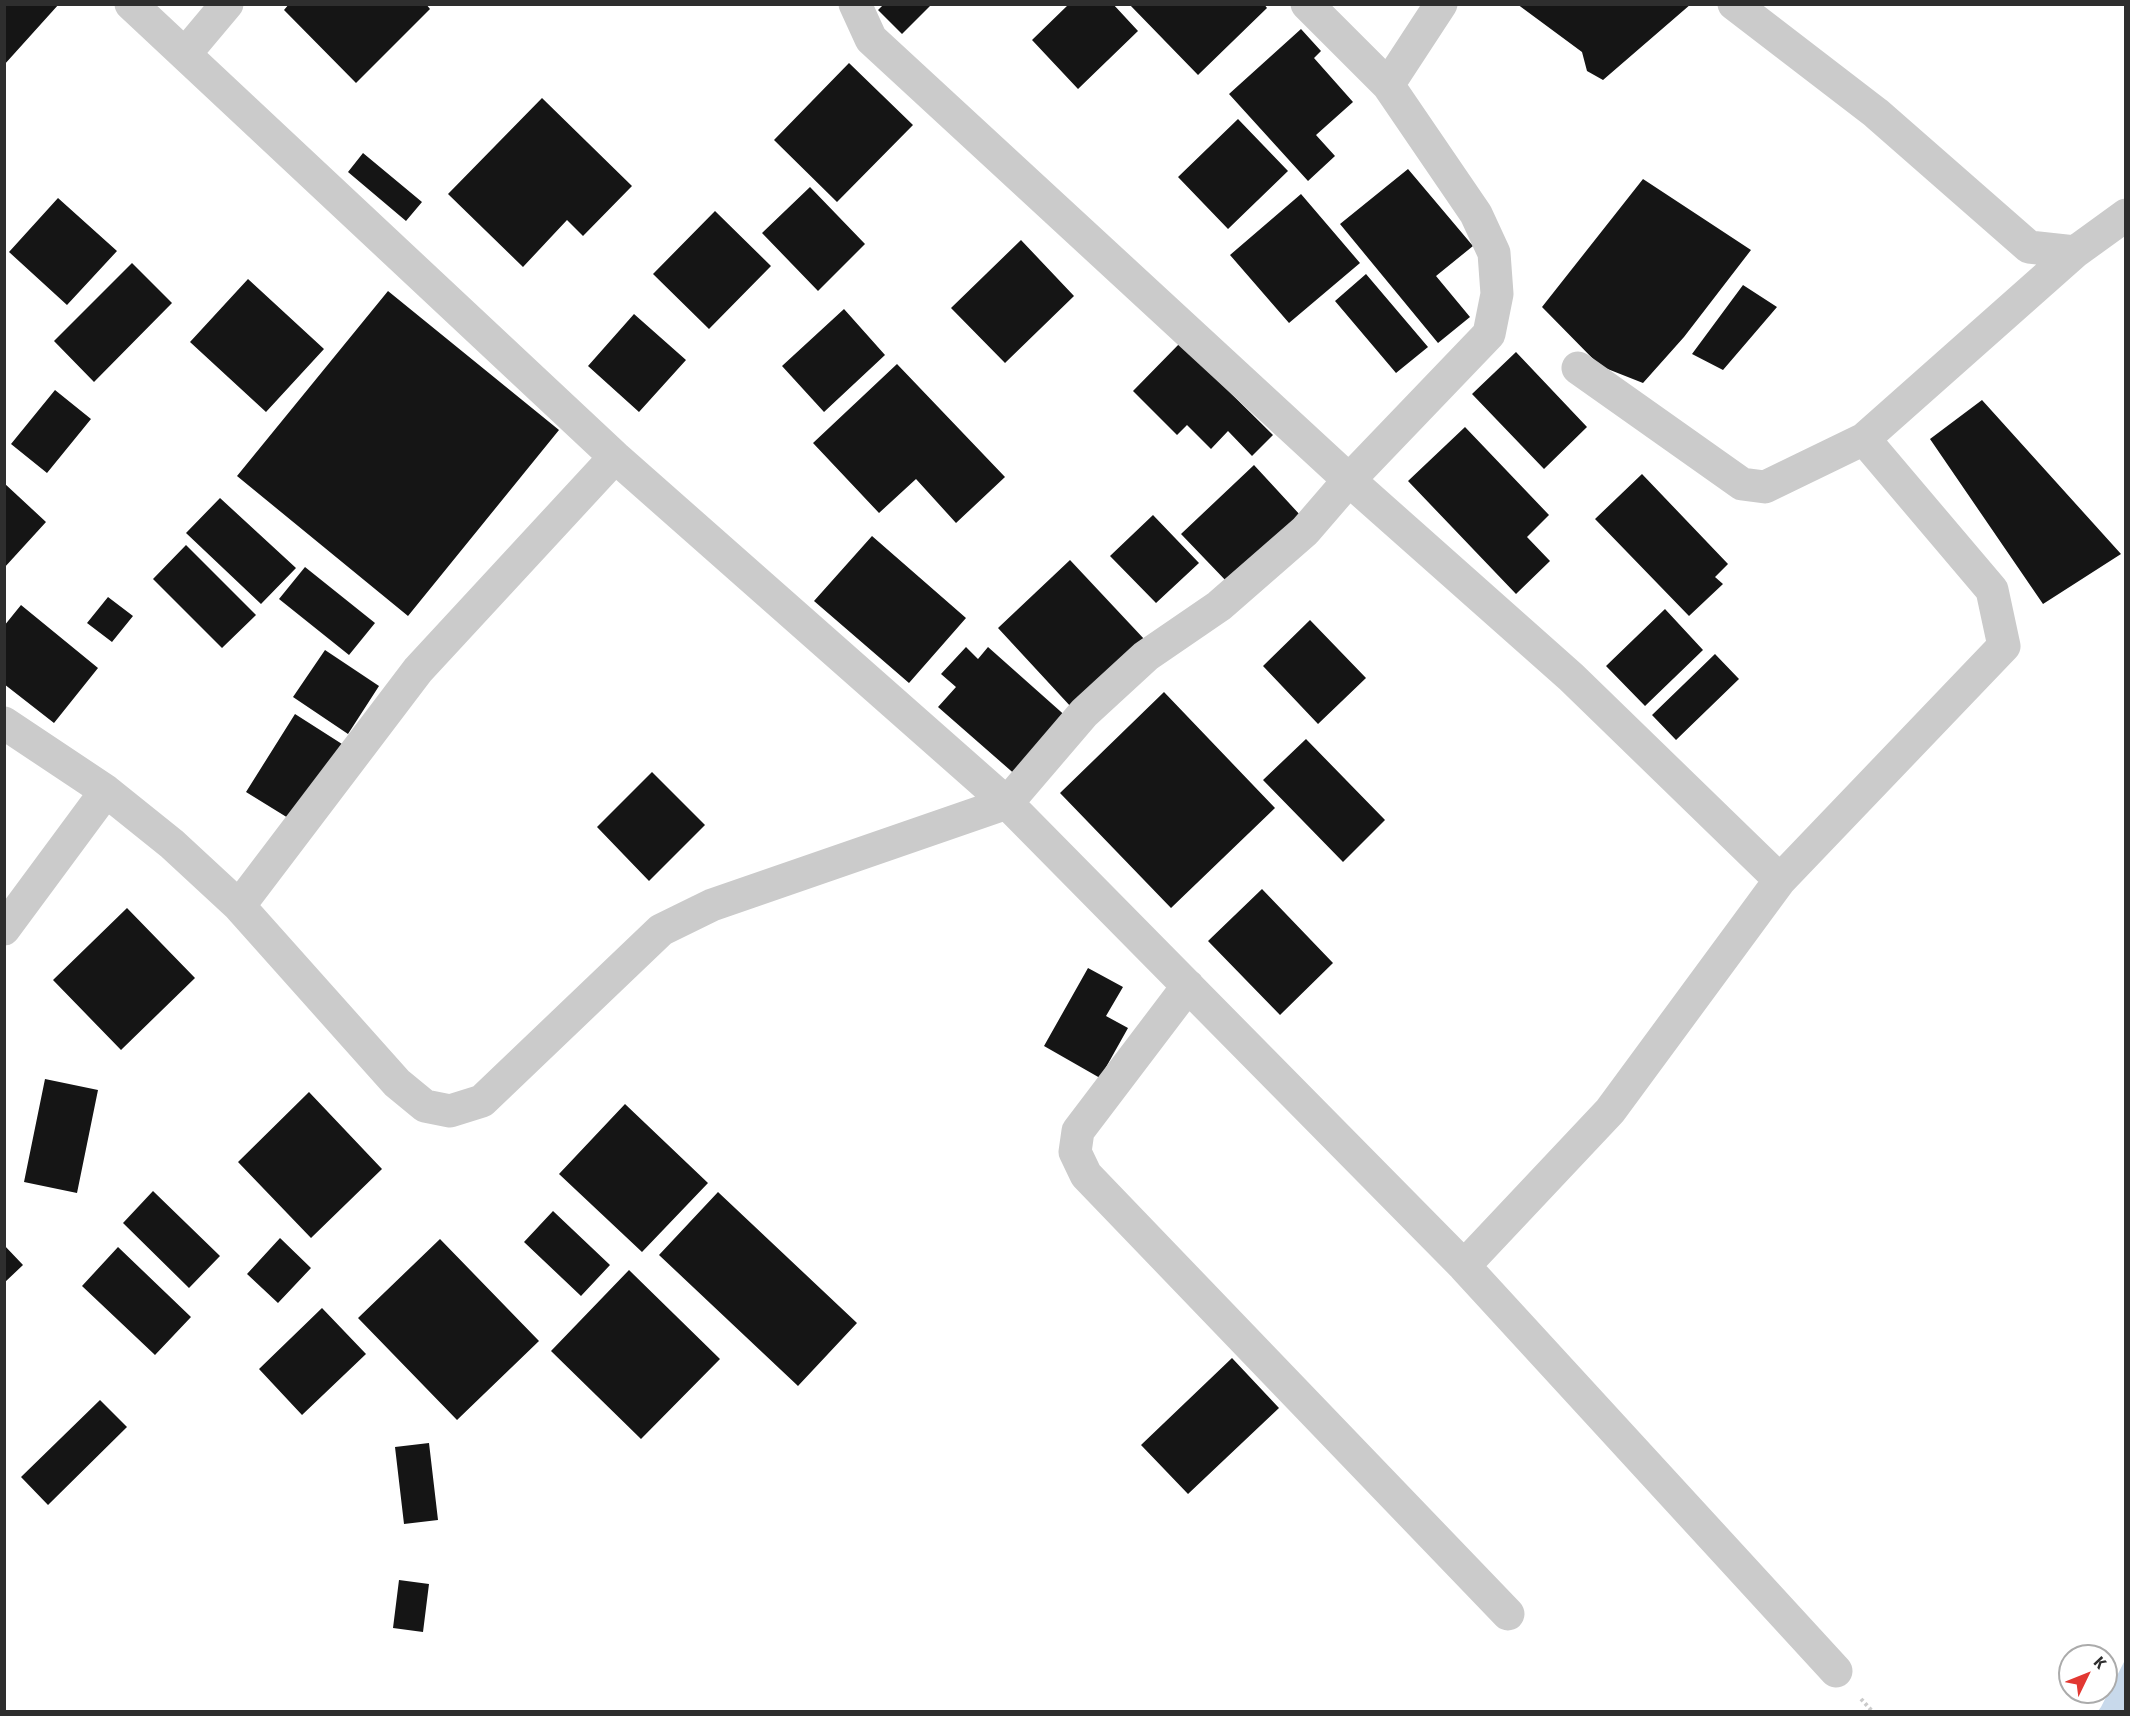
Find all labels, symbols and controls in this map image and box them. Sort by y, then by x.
north arrow [2058,1644,2118,1704]
text: K [2090,1653,2110,1673]

